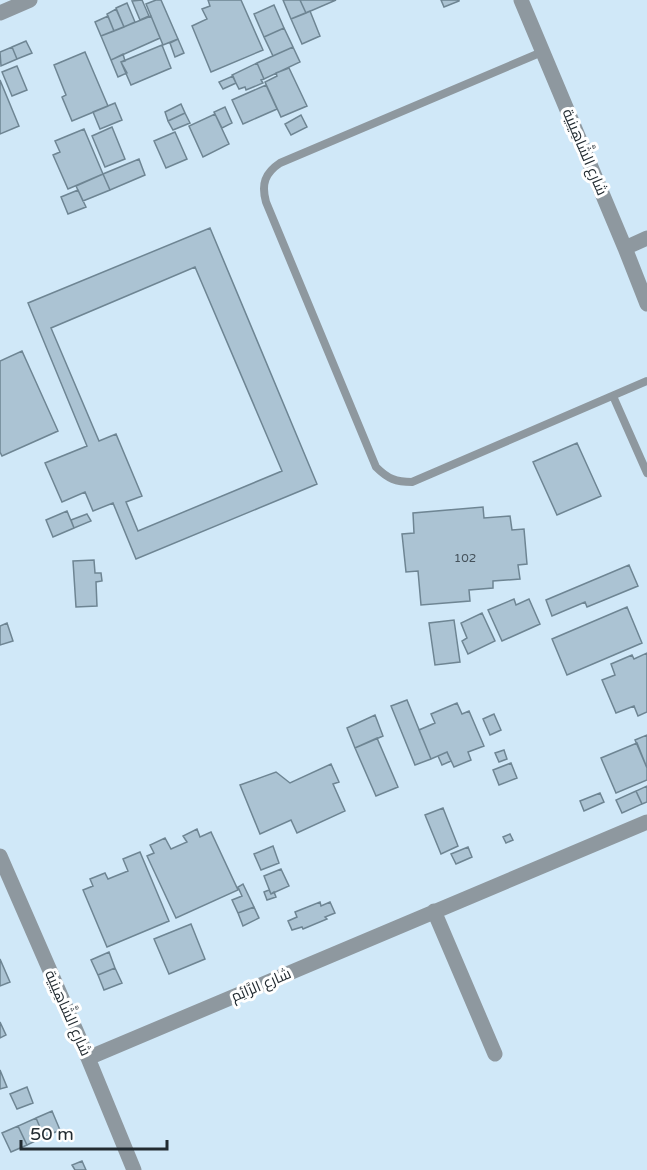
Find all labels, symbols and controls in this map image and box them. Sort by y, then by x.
street label: شارع الشَّاهِينِية [557,105,614,199]
house number: 102 [454,551,476,565]
street label: شارع الرَّائِم [228,964,295,1008]
street label: شارع الشَّاهِينِية [39,966,98,1060]
scale bar [21,1113,166,1151]
text: 50 m [30,1123,74,1145]

